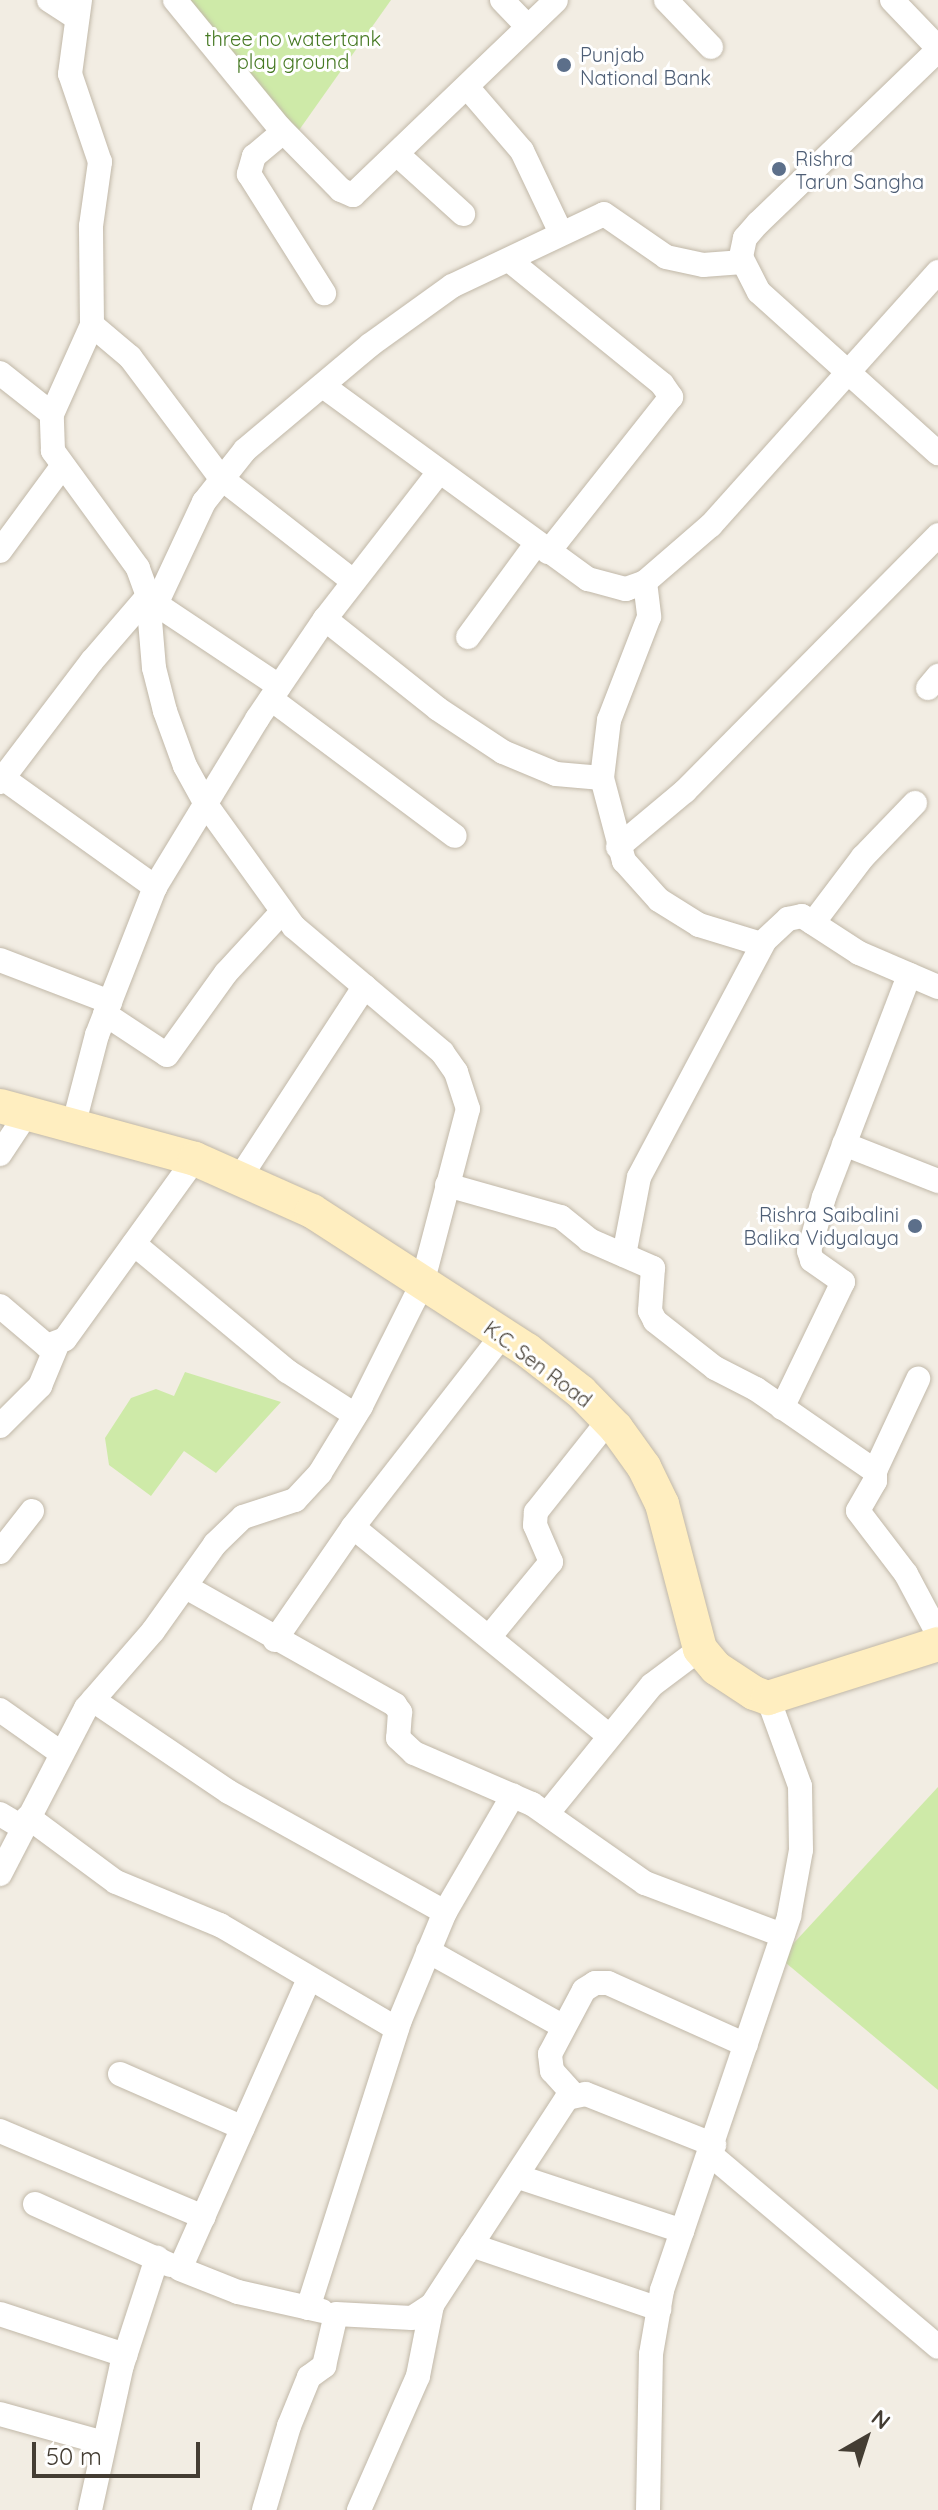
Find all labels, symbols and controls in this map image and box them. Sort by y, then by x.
park label: three no watertank play ground [205,27,381,74]
place label: Punjab National Bank [580,42,711,89]
marker: Punjab National Bank [555,56,573,74]
place label: Rishra Tarun Sangha [795,146,924,193]
marker: Rishra Tarun Sangha [770,160,788,178]
place label: Rishra Saibalini Balika Vidyalaya [743,1202,899,1249]
marker: Rishra Saibalini Balika Vidyalaya [906,1217,924,1235]
street label: K.C. Sen Road [479,1316,597,1412]
north arrow [826,2398,906,2478]
text: N [866,2403,896,2435]
scale bar [36,2426,204,2476]
text: 50 m [46,2441,102,2471]

